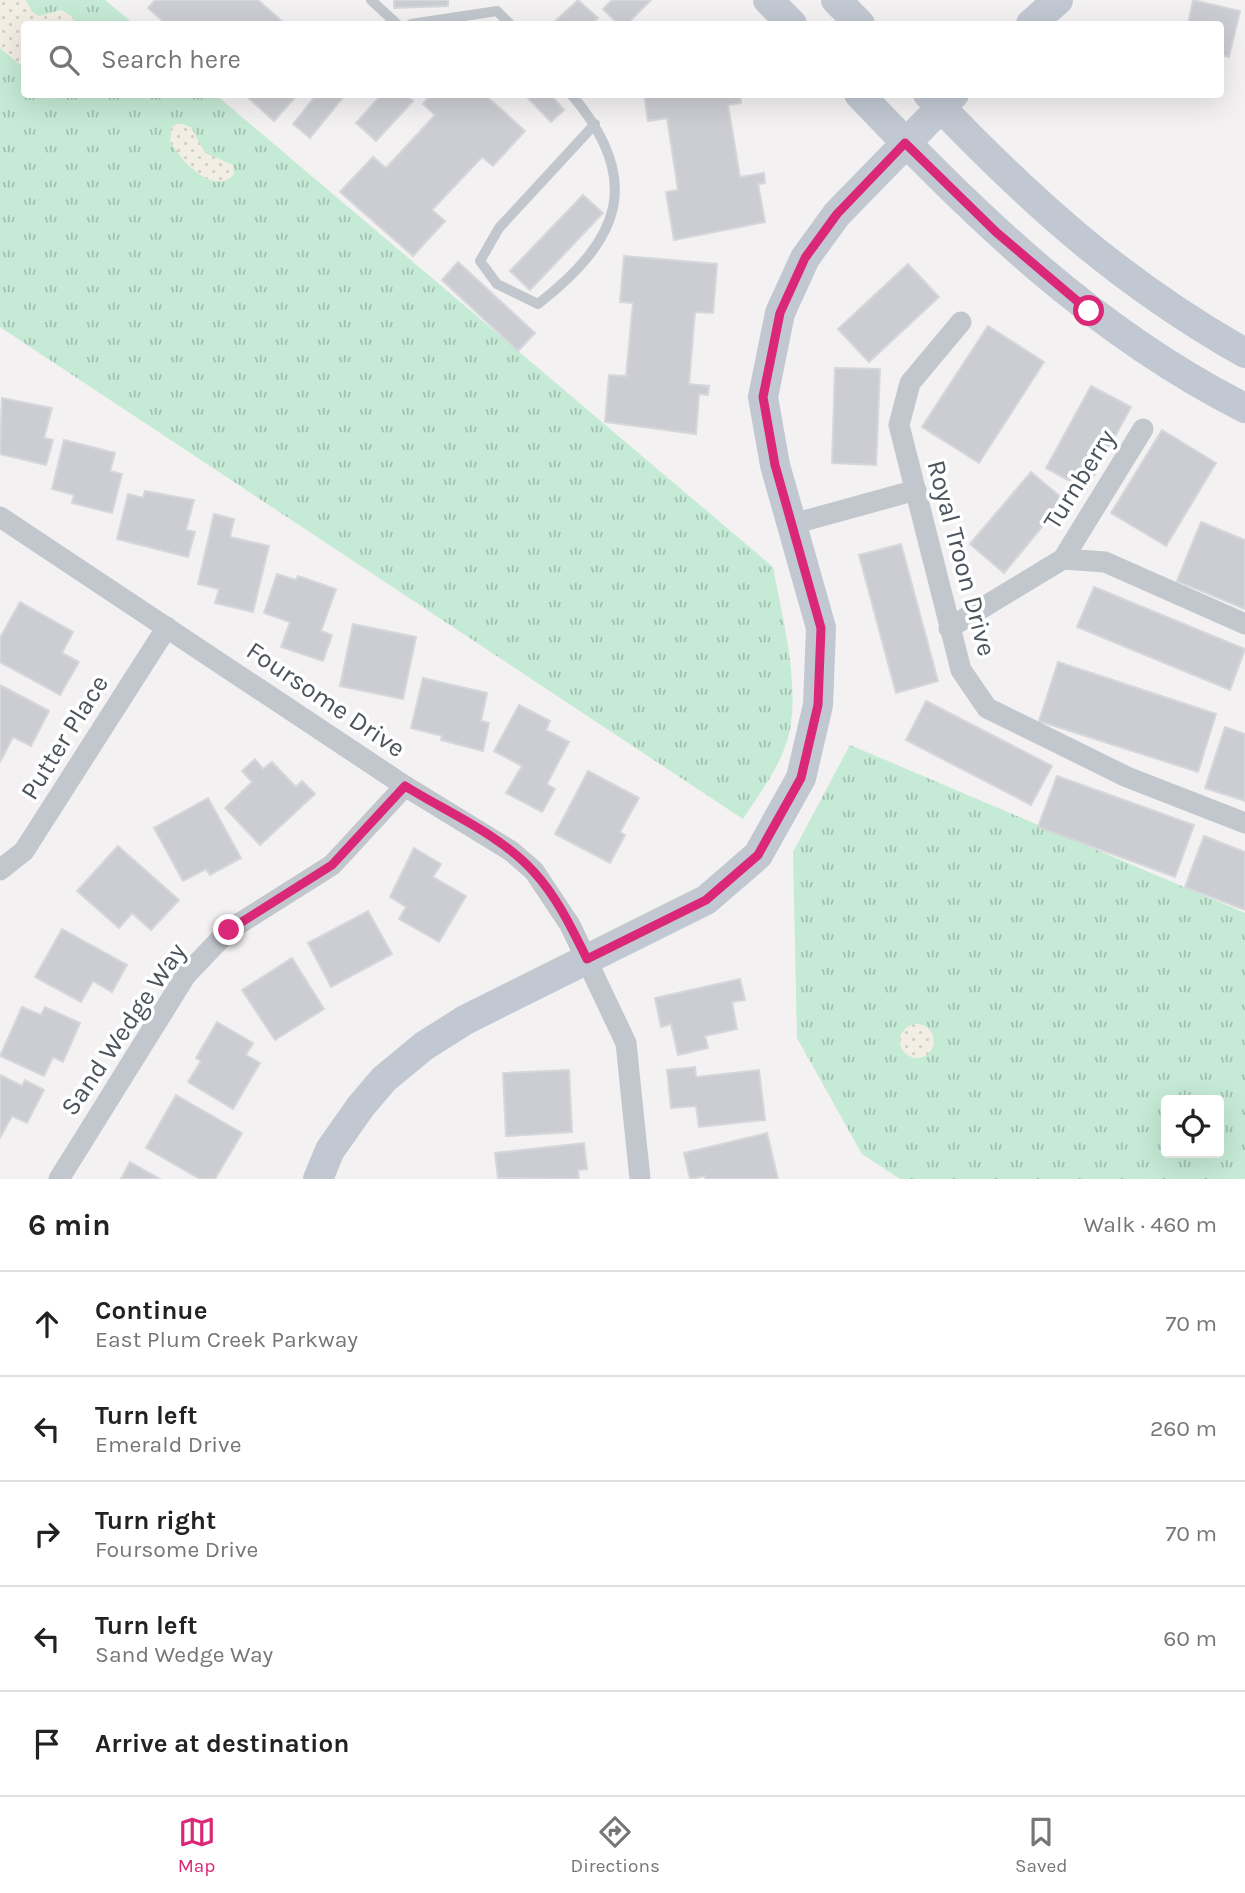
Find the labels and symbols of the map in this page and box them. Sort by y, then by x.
route start [1073,295,1104,326]
street label: Turnberry [1037,424,1122,535]
street label: Royal Troon Drive [920,457,1003,659]
street label: Foursome Drive [240,635,411,764]
street label: Putter Place [14,669,115,805]
route end [213,914,244,945]
street label: Sand Wedge Way [54,937,193,1121]

